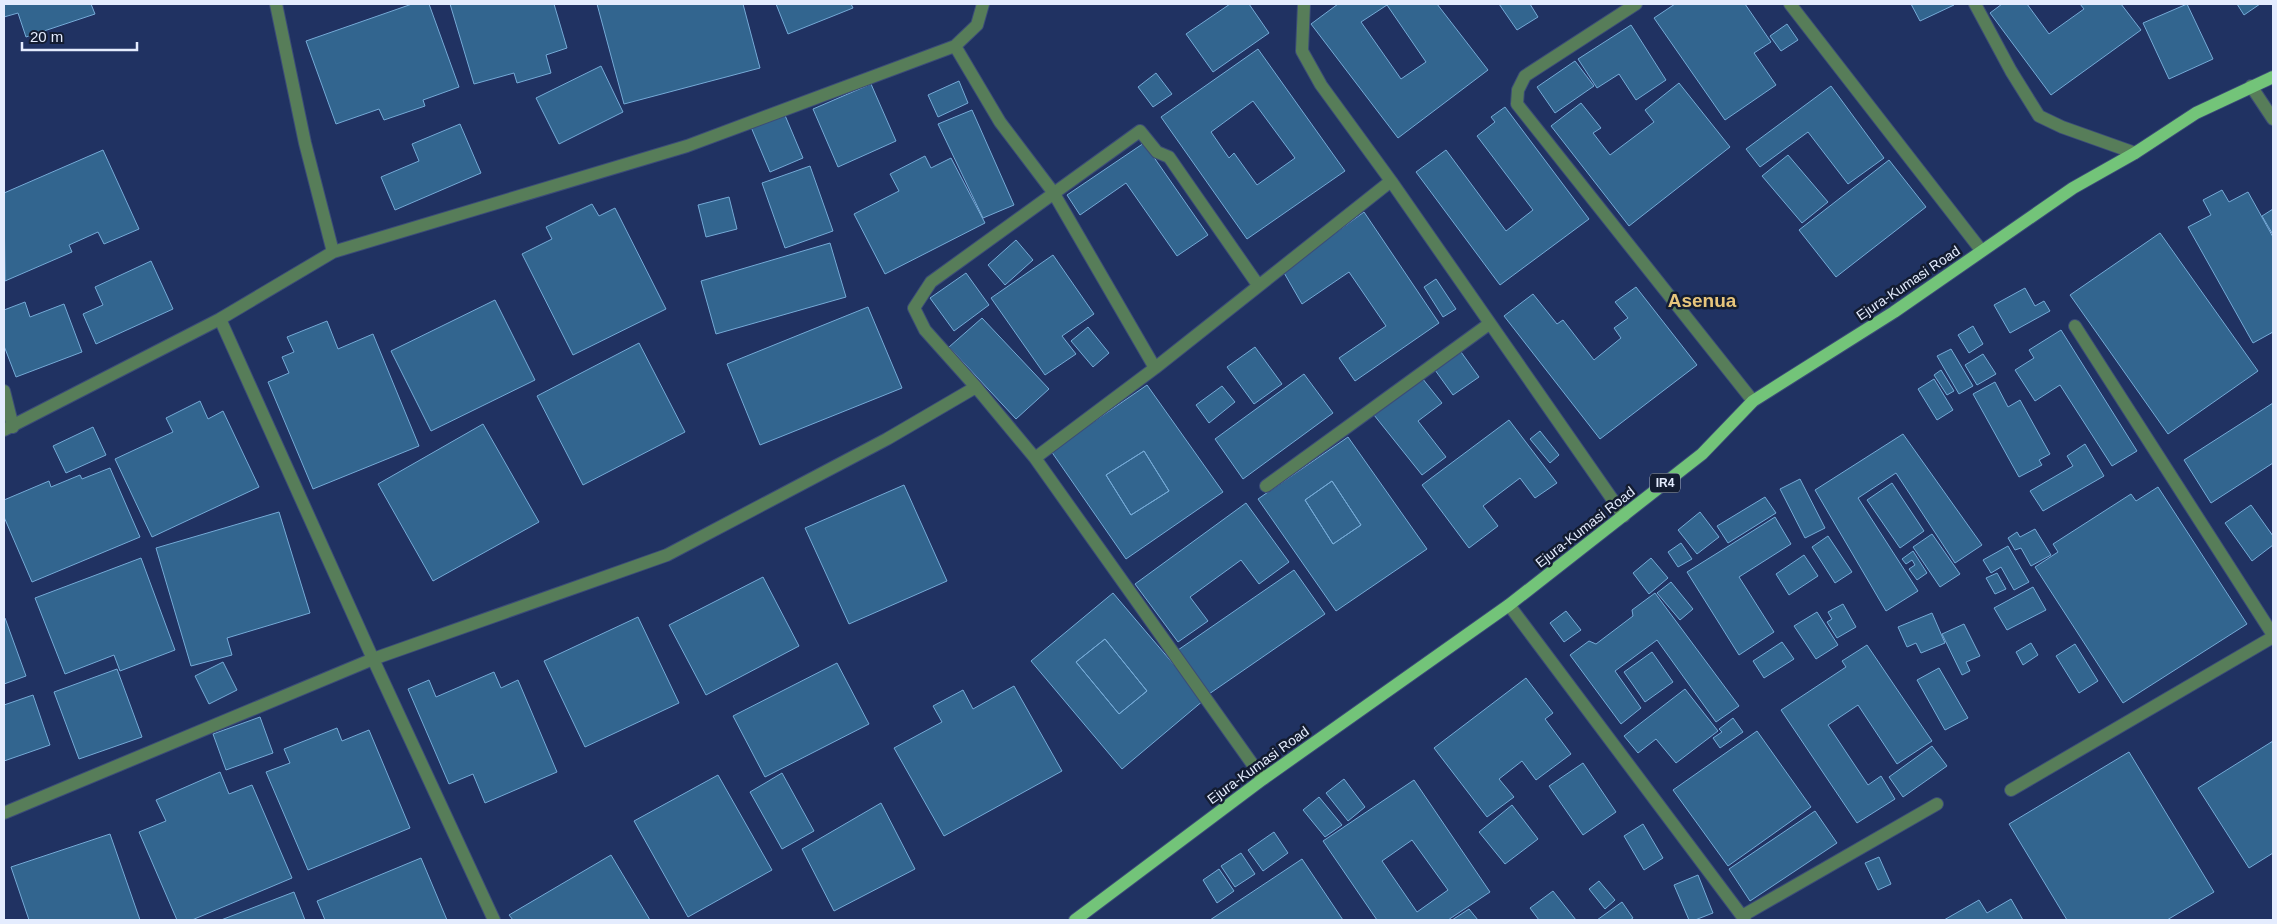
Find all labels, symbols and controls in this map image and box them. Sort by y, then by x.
scale bar [22,20,138,52]
text: 20 m [30,28,63,45]
street label: Ejura-Kumasi Road [1853,242,1963,324]
district label: Asenua [1668,290,1737,311]
road number: IR4 [1650,473,1680,492]
street label: Ejura-Kumasi Road [1532,483,1638,571]
street label: Ejura-Kumasi Road [1204,723,1312,807]

